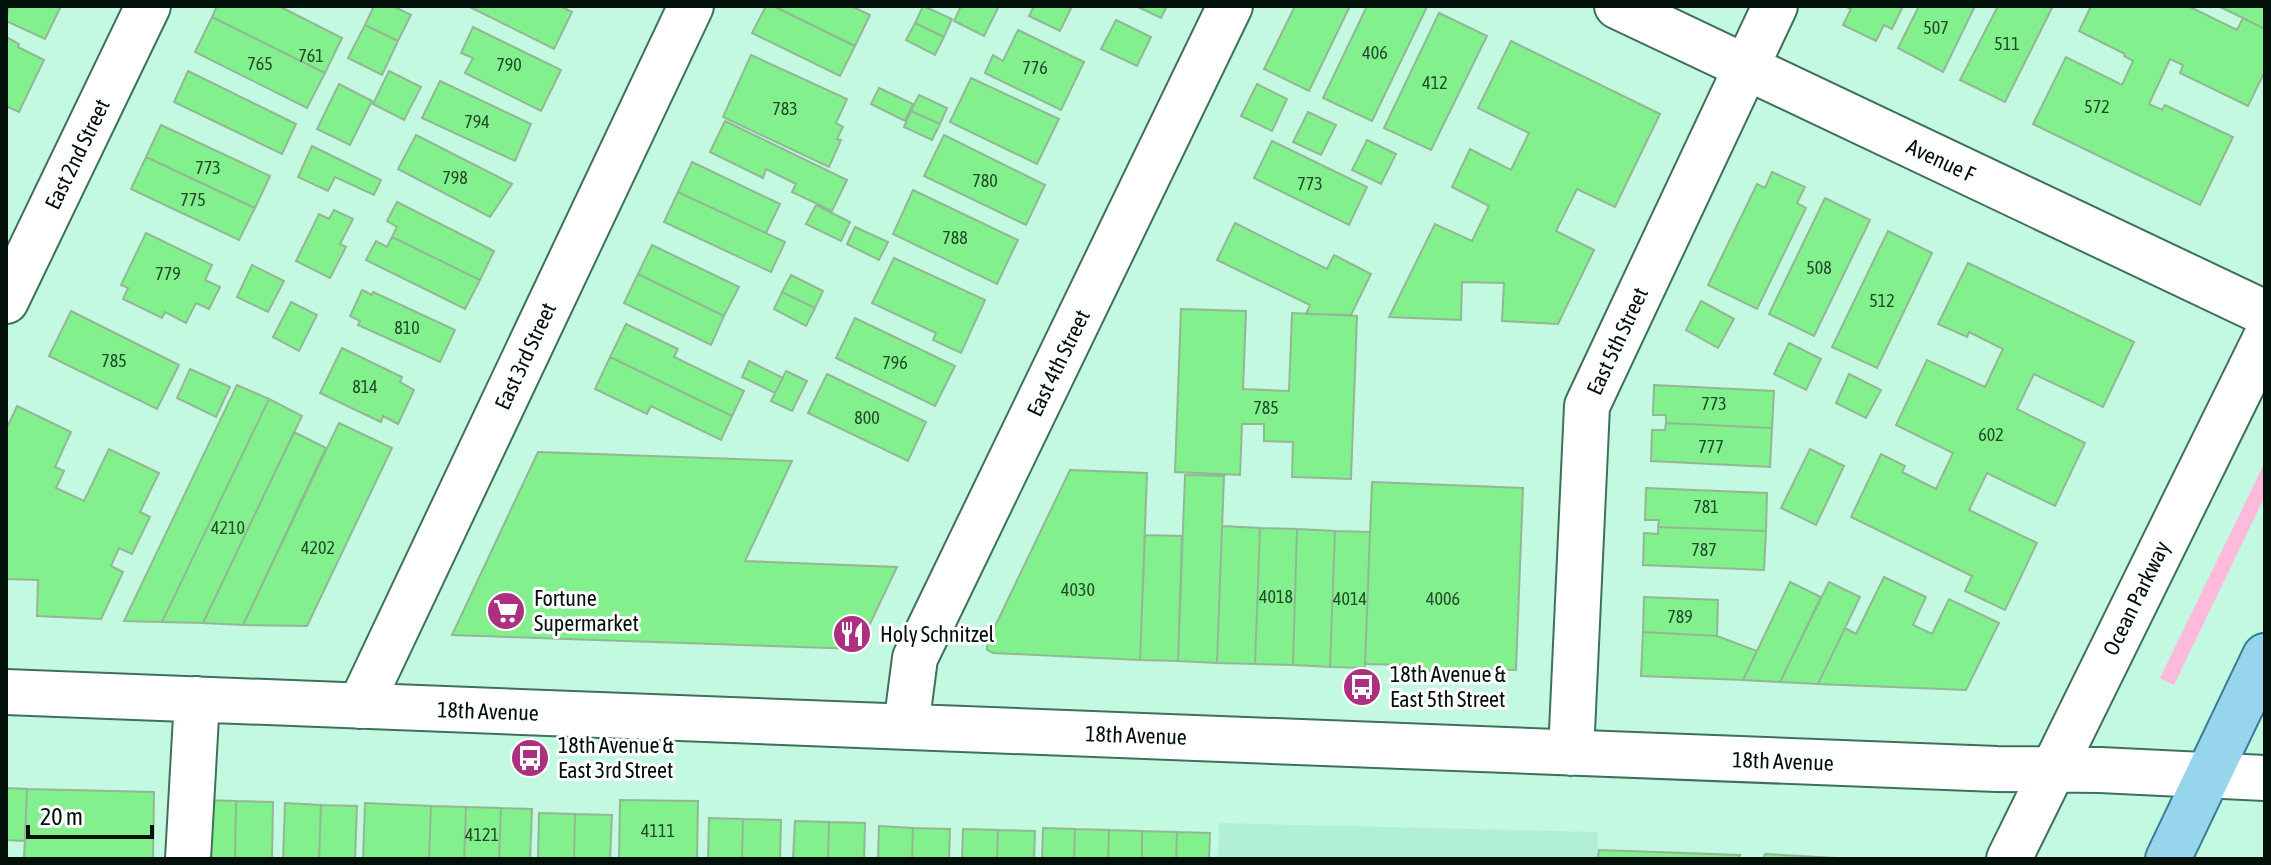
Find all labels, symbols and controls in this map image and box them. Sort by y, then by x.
house number: 507 [1923,17,1949,38]
house number: 511 [1994,33,2020,54]
house number: 406 [1362,42,1388,63]
house number: 761 [298,45,324,66]
house number: 765 [247,53,273,74]
house number: 790 [496,54,522,75]
house number: 776 [1022,57,1048,78]
house number: 412 [1422,72,1448,93]
street label: East 2nd Street [39,95,115,213]
house number: 572 [2084,96,2110,117]
house number: 783 [772,98,798,119]
house number: 794 [464,111,490,132]
street label: Avenue F [1903,133,1980,187]
house number: 773 [195,157,221,178]
house number: 798 [442,167,468,188]
house number: 780 [972,170,998,191]
house number: 773 [1297,173,1323,194]
house number: 775 [180,189,206,210]
house number: 788 [942,227,968,248]
house number: 508 [1806,257,1832,278]
house number: 779 [155,263,181,284]
street label: East 5th Street [1581,283,1653,399]
house number: 512 [1869,290,1895,311]
street label: East 3rd Street [489,298,561,414]
street label: East 4th Street [1021,305,1095,421]
house number: 810 [394,317,420,338]
house number: 785 [101,350,127,371]
house number: 796 [882,352,908,373]
house number: 814 [352,376,378,397]
house number: 773 [1701,393,1727,414]
house number: 785 [1253,397,1279,418]
house number: 800 [854,407,880,428]
house number: 602 [1978,424,2004,445]
house number: 777 [1698,436,1724,457]
house number: 781 [1693,496,1719,517]
house number: 4210 [211,517,245,538]
house number: 4202 [301,537,335,558]
street label: Ocean Parkway [2097,537,2175,659]
house number: 787 [1691,539,1717,560]
house number: 4030 [1061,579,1095,600]
place label: Fortune Supermarket [534,585,639,636]
house number: 4018 [1259,586,1293,607]
house number: 4014 [1333,588,1367,609]
house number: 4006 [1426,588,1460,609]
supermarket icon: Fortune Supermarket [485,590,527,632]
house number: 789 [1667,606,1693,627]
restaurant icon: Holy Schnitzel [831,613,873,655]
place label: Holy Schnitzel [880,621,995,647]
place label: 18th Avenue & East 5th Street [1390,661,1507,712]
bus stop icon: 18th Avenue & East 5th Street [1341,666,1383,708]
street label: 18th Avenue [437,696,539,726]
street label: 18th Avenue [1085,720,1187,750]
place label: 18th Avenue & East 3rd Street [558,732,675,783]
bus stop icon: 18th Avenue & East 3rd Street [509,737,551,779]
street label: 18th Avenue [1732,746,1834,776]
scale bar [28,789,152,839]
text: 20 m [40,803,83,830]
house number: 4111 [641,820,675,841]
house number: 4121 [465,824,499,845]

